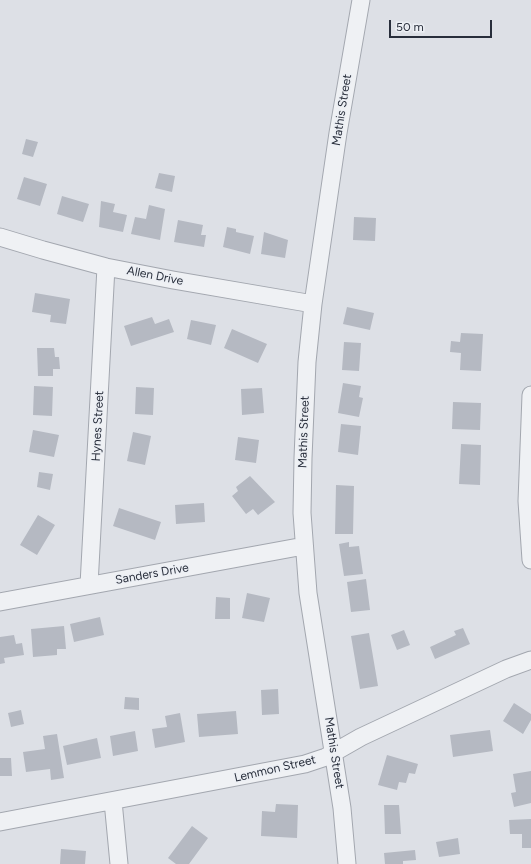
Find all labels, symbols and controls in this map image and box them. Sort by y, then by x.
scale bar [391,12,494,38]
text: 50 m [396,20,424,34]
street label: Mathis Street [329,73,355,147]
street label: Allen Drive [125,263,185,289]
street label: Hynes Street [89,390,107,462]
street label: Mathis Street [296,396,312,468]
street label: Sanders Drive [114,560,190,588]
street label: Mathis Street [321,716,347,790]
street label: Lemmon Street [233,753,317,785]

